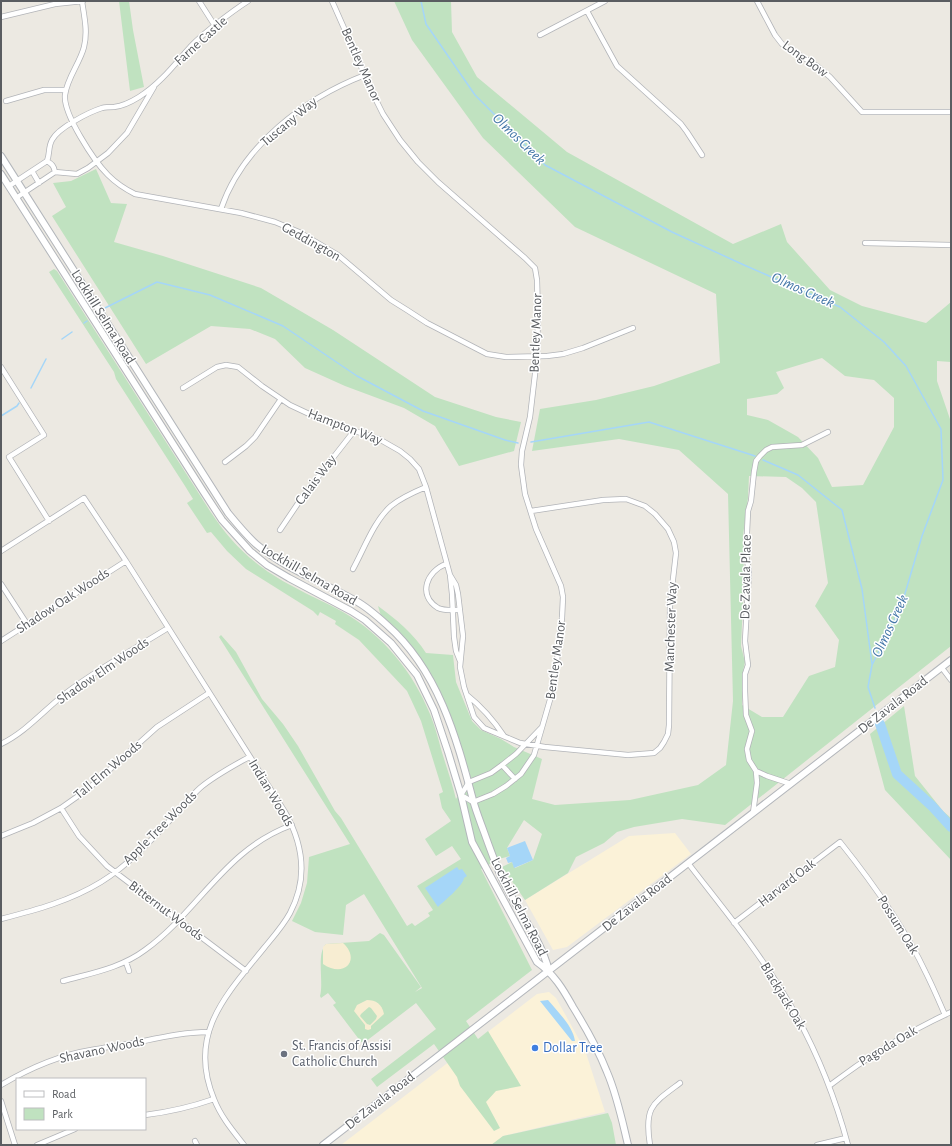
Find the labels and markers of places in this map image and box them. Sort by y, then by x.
place label: St. Francis of Assisi Catholic Church [292,1039,391,1069]
place label: Dollar Tree [543,1041,602,1055]
marker: Dollar Tree [530,1043,540,1053]
marker: St. Francis of Assisi Catholic Church [279,1049,289,1059]

